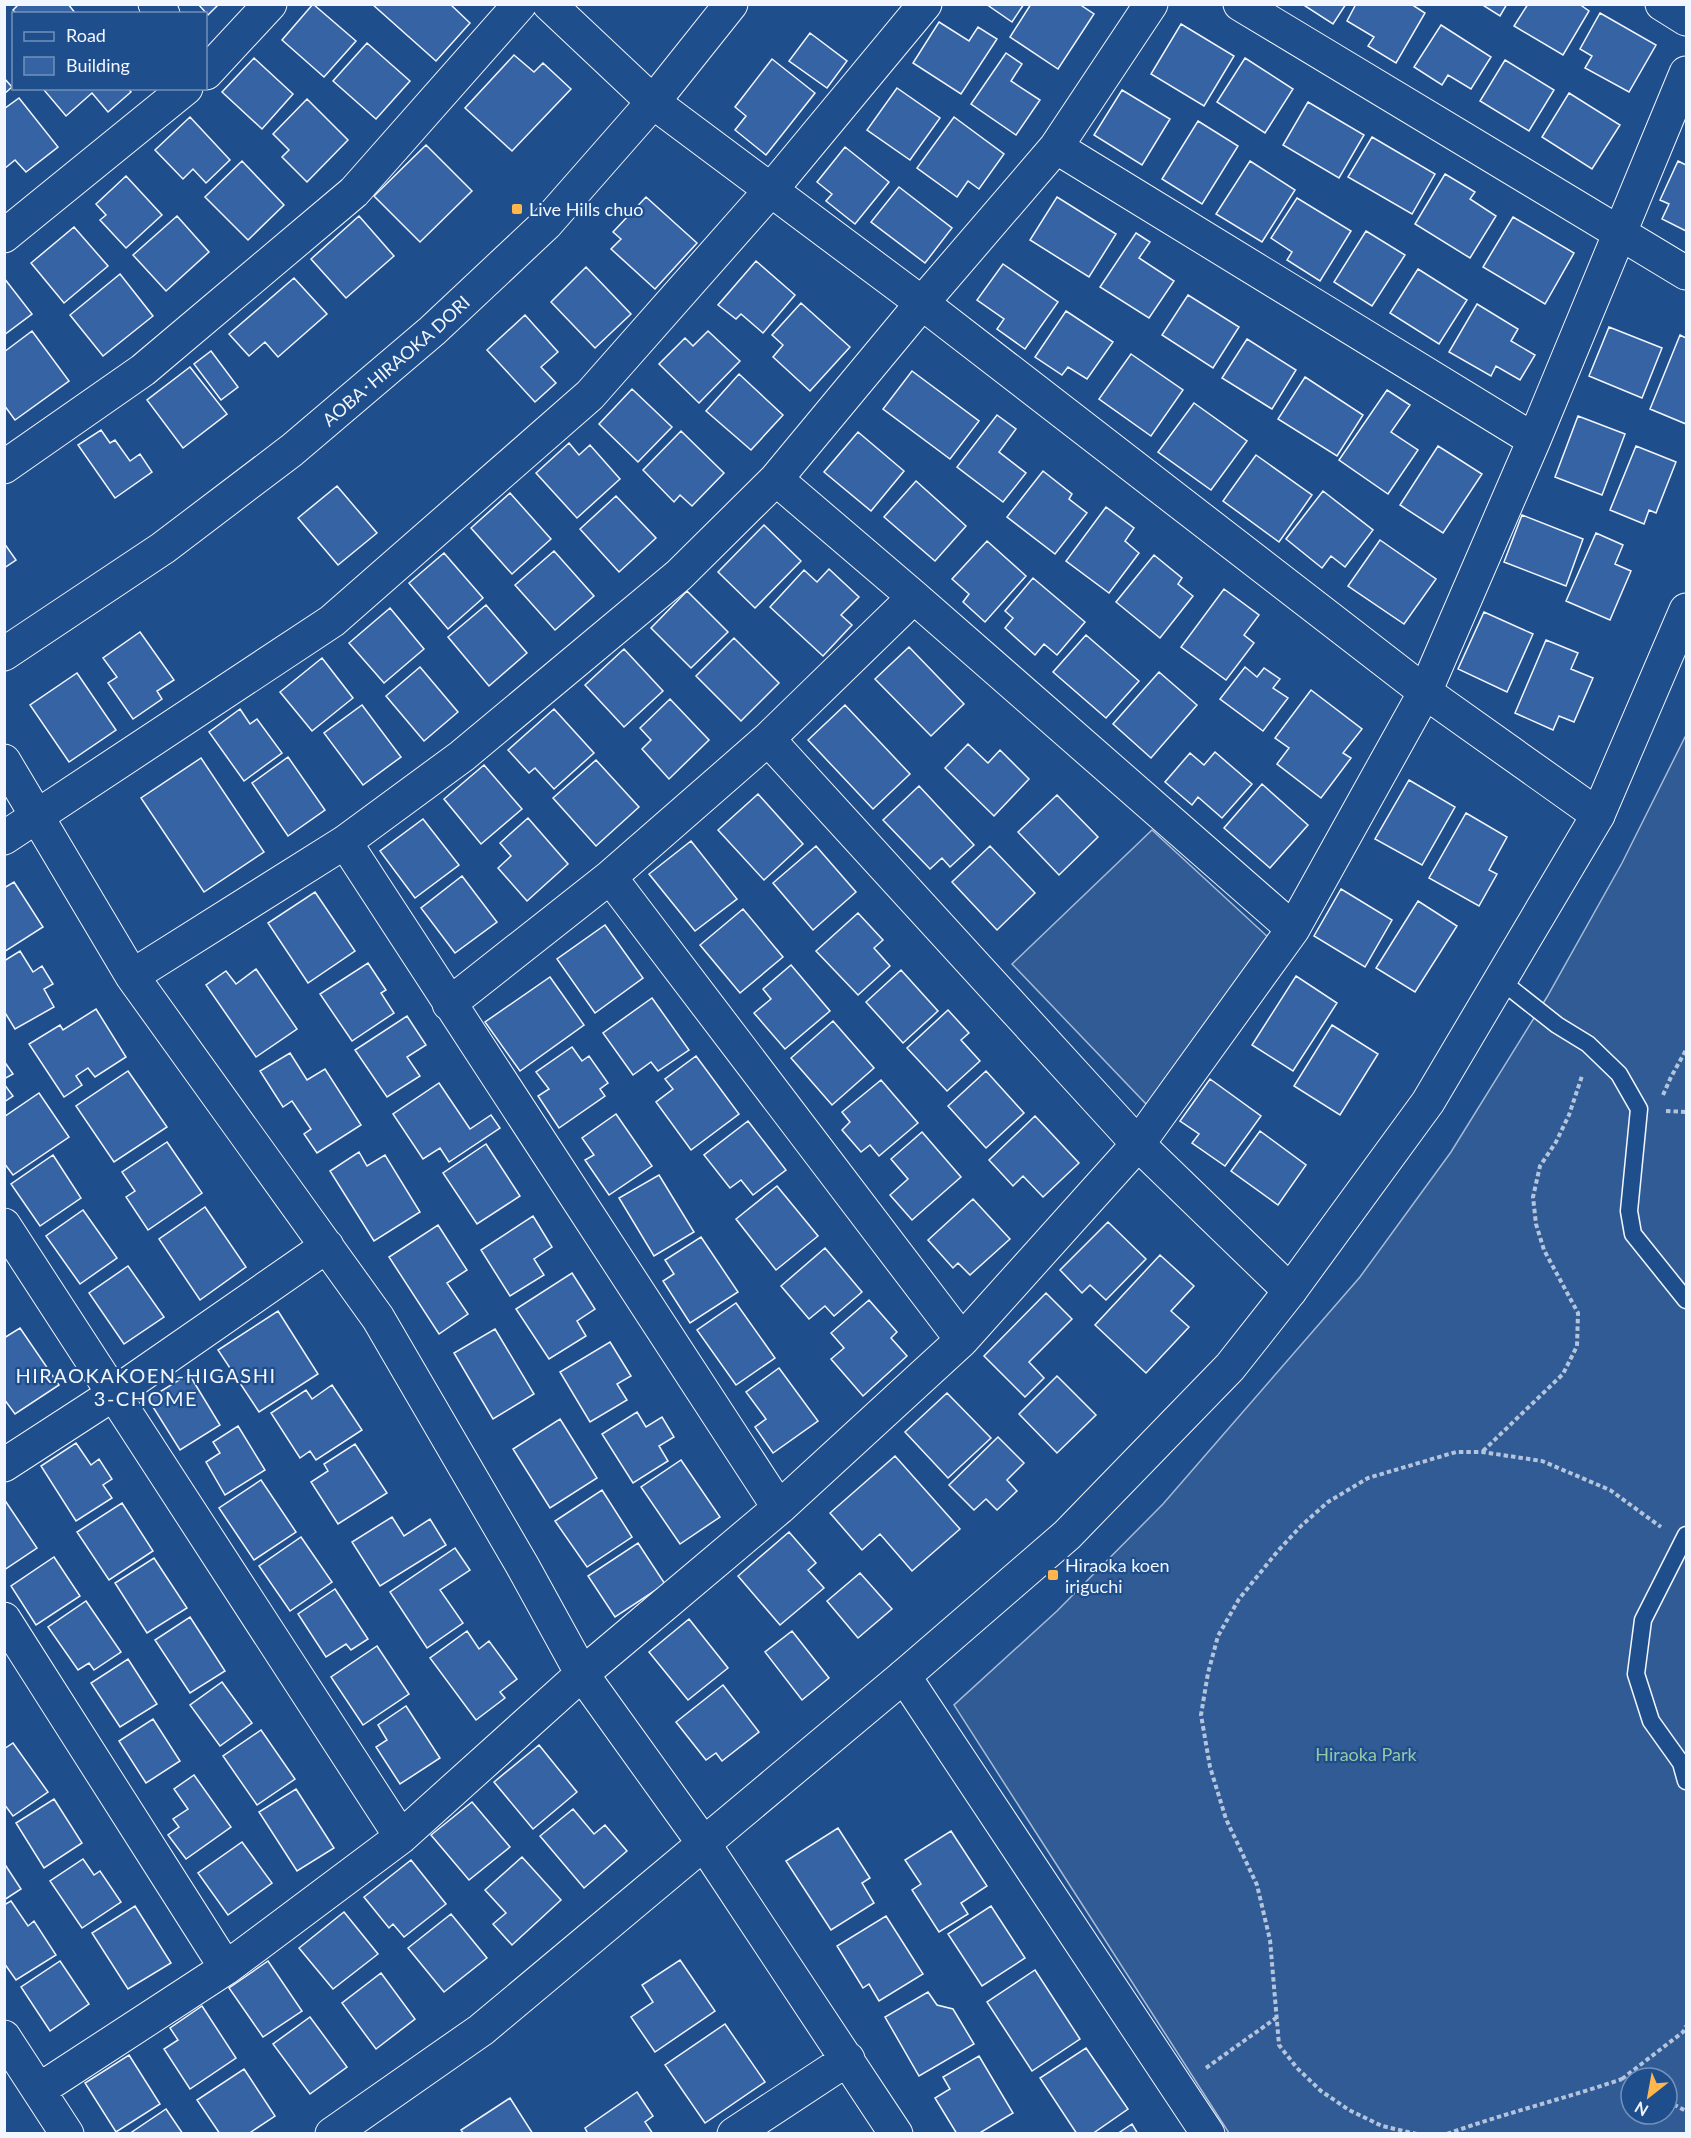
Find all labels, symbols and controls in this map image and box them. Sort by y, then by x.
legend [12,12,207,90]
text: Road [66,24,106,46]
text: Building [66,54,130,76]
place label: Live Hills chuo [529,198,643,220]
marker: Live Hills chuo [510,202,524,216]
street label: AOBA･HIRAOKA DORI [318,291,474,431]
district label: HIRAOKAKOEN-HIGASHI 3-CHOME [15,1363,277,1410]
place label: Hiraoka koen iriguchi [1065,1554,1170,1597]
marker: Hiraoka koen iriguchi [1046,1568,1060,1582]
park label: Hiraoka Park [1315,1743,1418,1765]
north arrow [1619,2066,1679,2126]
text: N [1631,2098,1651,2121]

